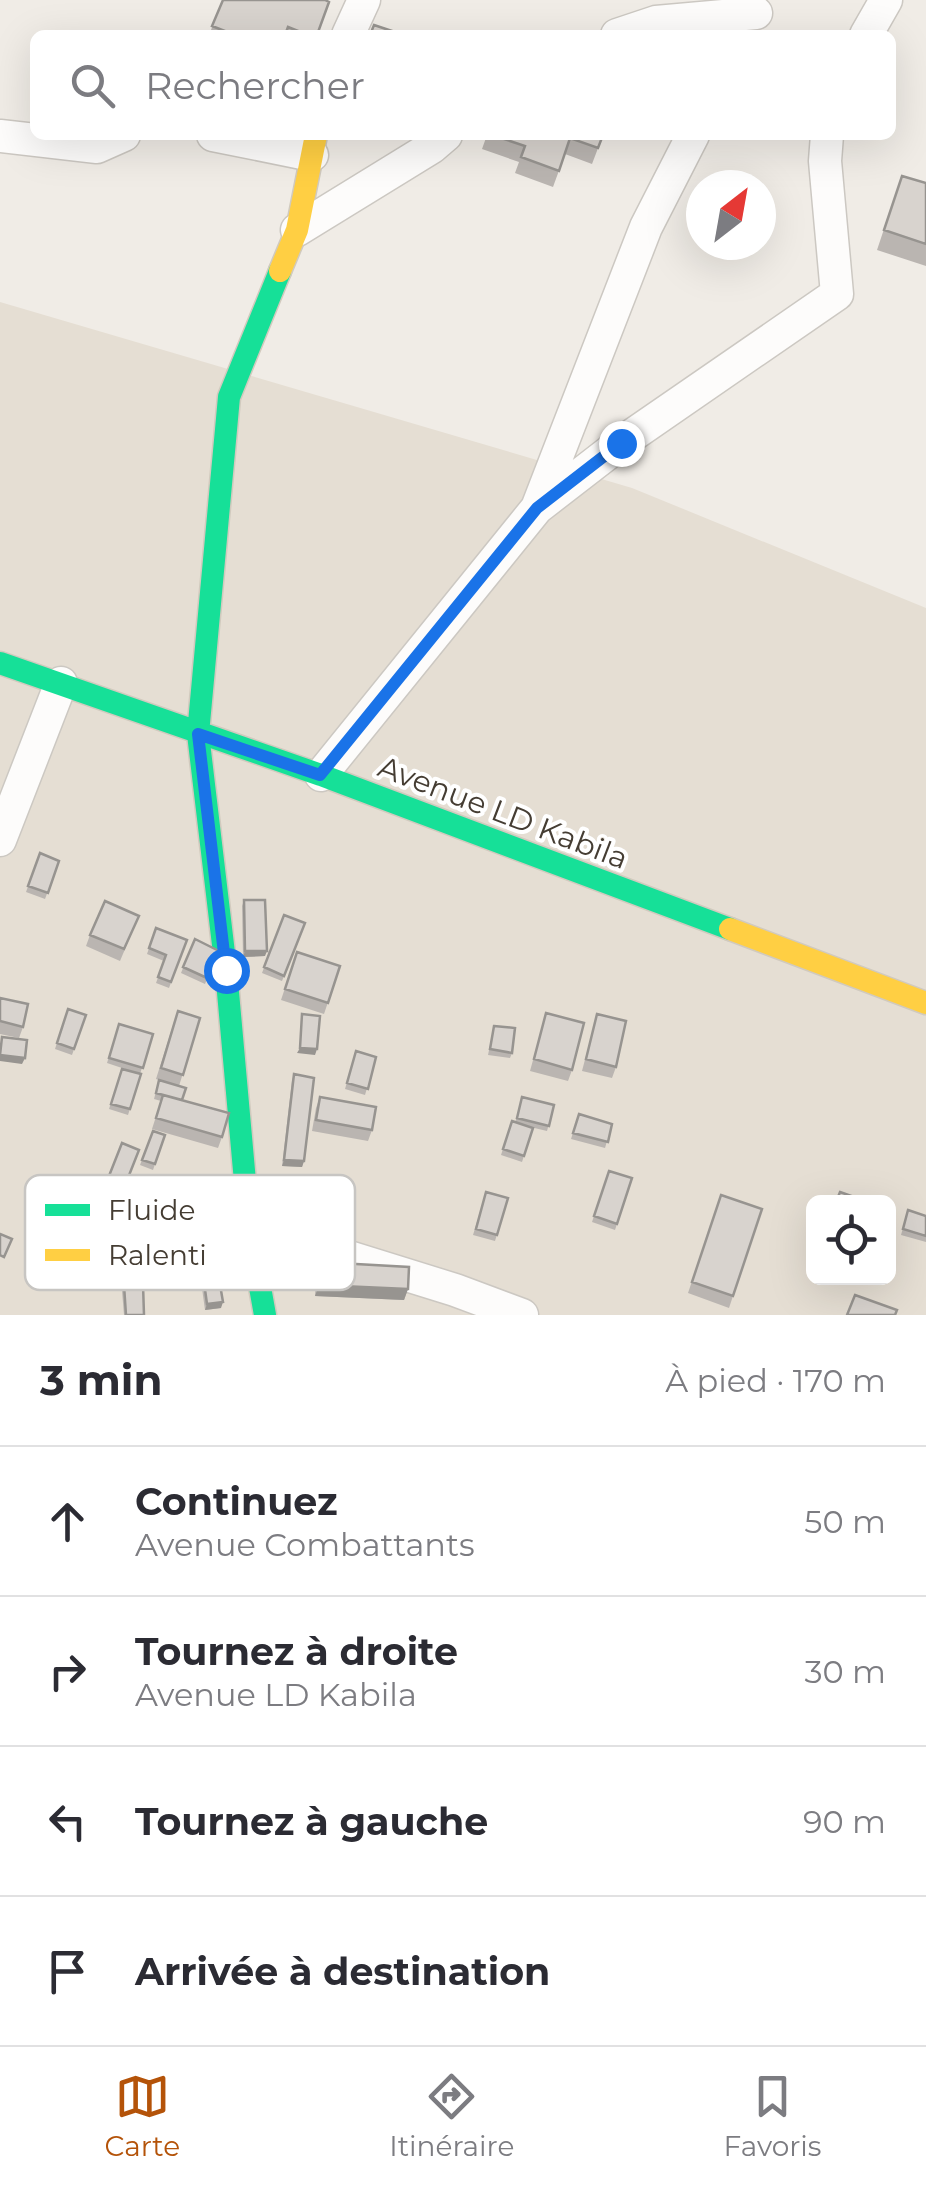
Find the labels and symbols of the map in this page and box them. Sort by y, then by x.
north arrow [686,170,776,260]
route end [599,421,645,467]
street label: Avenue LD Kabila [373,748,633,877]
route start [204,948,250,994]
legend [25,1175,355,1290]
text: Fluide [108,1193,196,1227]
text: Ralenti [108,1238,207,1272]

